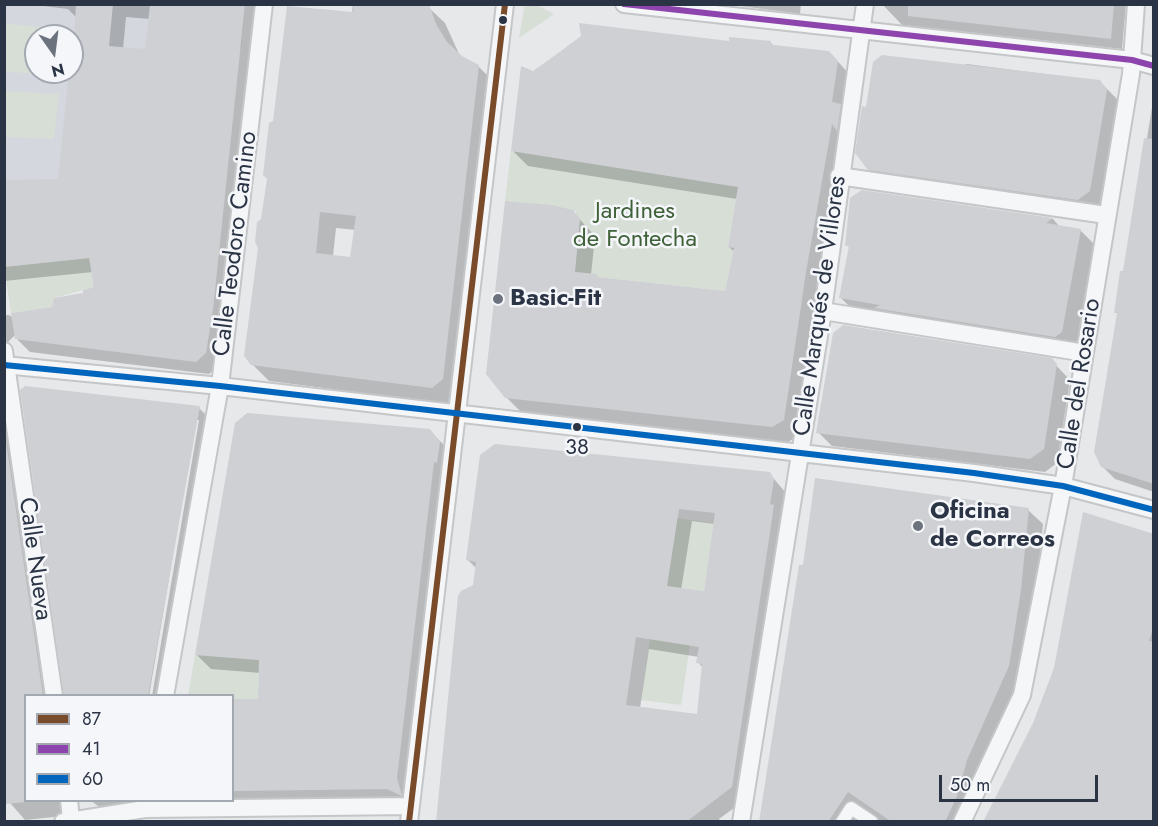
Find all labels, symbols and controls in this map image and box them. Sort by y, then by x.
unlabelled marker [497,14,509,26]
north arrow [24,24,84,84]
text: N [49,57,67,83]
street label: Calle Teodoro Camino [208,130,264,358]
street label: Calle Marqués de Villores [788,174,854,438]
park label: Jardines de Fontecha [573,198,697,254]
place label: Basic-Fit [510,285,601,313]
marker: Basic-Fit [491,292,505,306]
street label: Calle del Rosario [1052,296,1108,472]
marker: 38 [571,421,583,433]
place label: 38 [565,436,589,462]
street label: Calle Nueva [11,496,57,622]
place label: Oficina de Correos [930,498,1055,554]
marker: Oficina de Correos [911,519,925,533]
legend [24,694,234,802]
text: 87 [82,706,101,732]
text: 41 [82,736,101,762]
scale bar [942,763,1101,801]
text: 60 [82,766,103,792]
text: 50 m [950,772,990,798]

